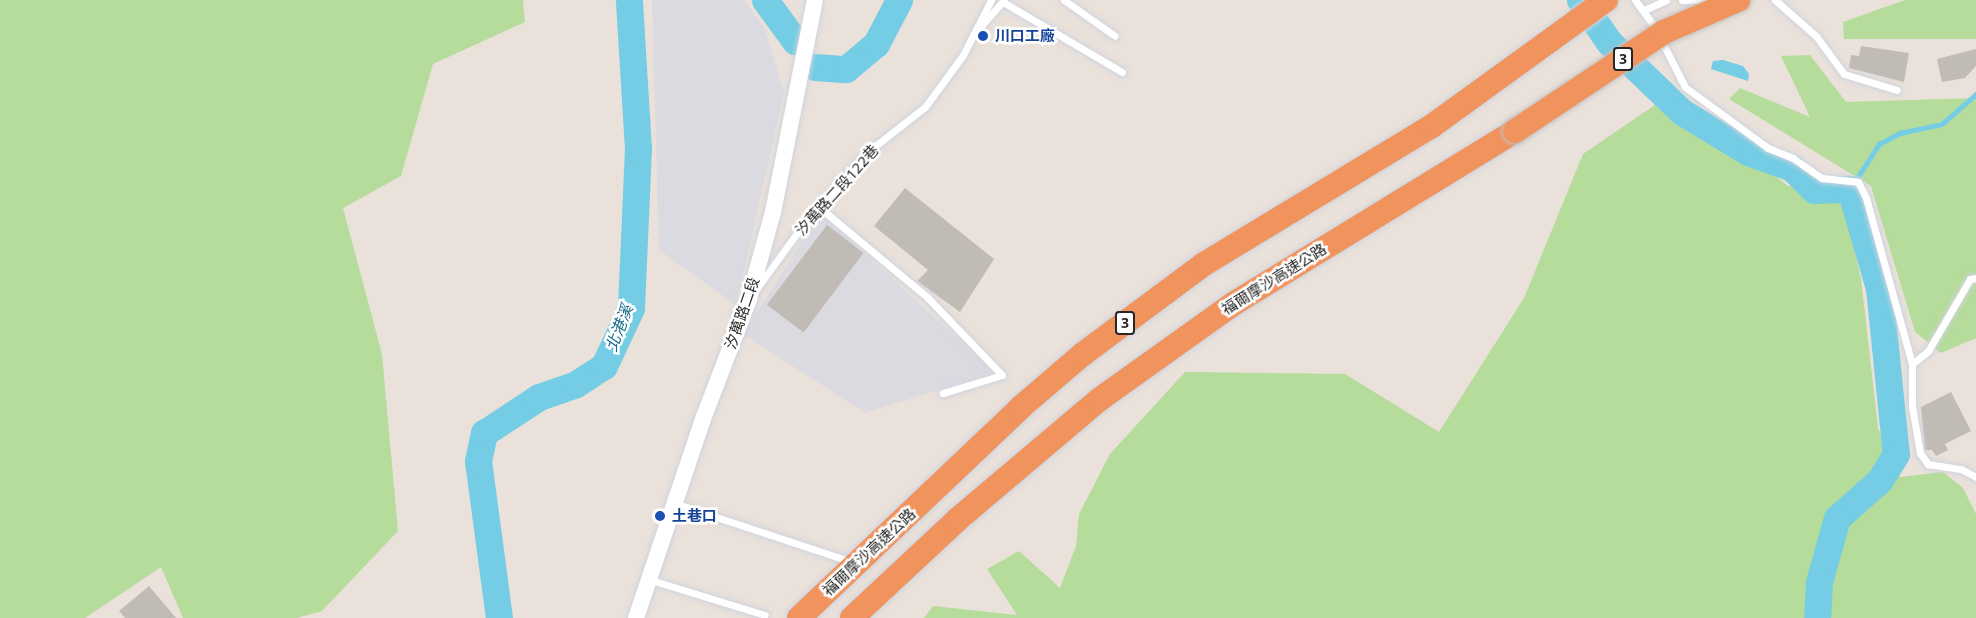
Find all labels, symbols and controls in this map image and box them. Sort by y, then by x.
place label: 川口工廠 [995,27,1055,45]
marker: 川口工廠 [976,29,990,43]
road number: 3 [1612,48,1634,70]
street label: 汐萬路二段122巷 [792,141,882,239]
street label: 福爾摩沙高速公路 [1218,240,1330,318]
street label: 汐萬路二段 [721,275,763,351]
water label: 北港溪 [601,302,637,354]
road number: 3 [1114,312,1136,334]
street label: 福爾摩沙高速公路 [819,504,919,600]
place label: 土巷口 [672,507,717,525]
marker: 土巷口 [653,509,667,523]

